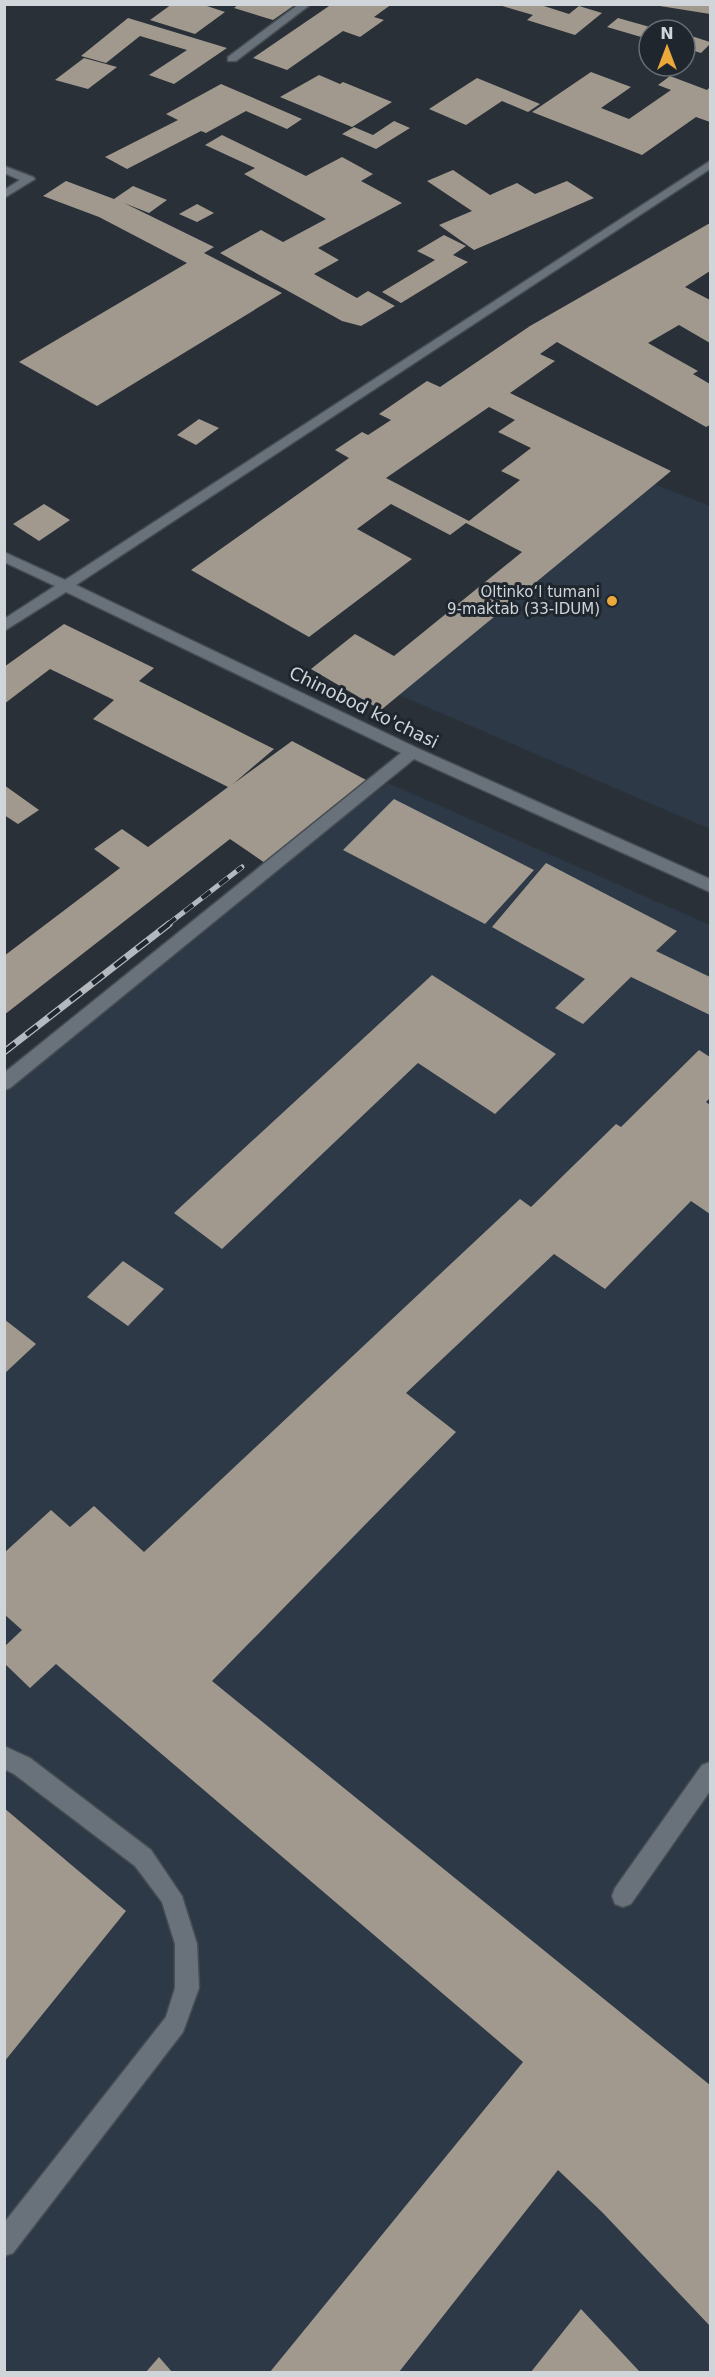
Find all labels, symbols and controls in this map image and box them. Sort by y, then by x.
north arrow [637,18,697,78]
text: N [660,24,674,43]
place label: Oltinko‘l tumani 9-maktab (33-IDUM) [447,583,600,618]
marker: Oltinko‘l tumani 9-maktab (33-IDUM) [605,594,619,608]
street label: Chinobod ko'chasi [286,662,442,752]

